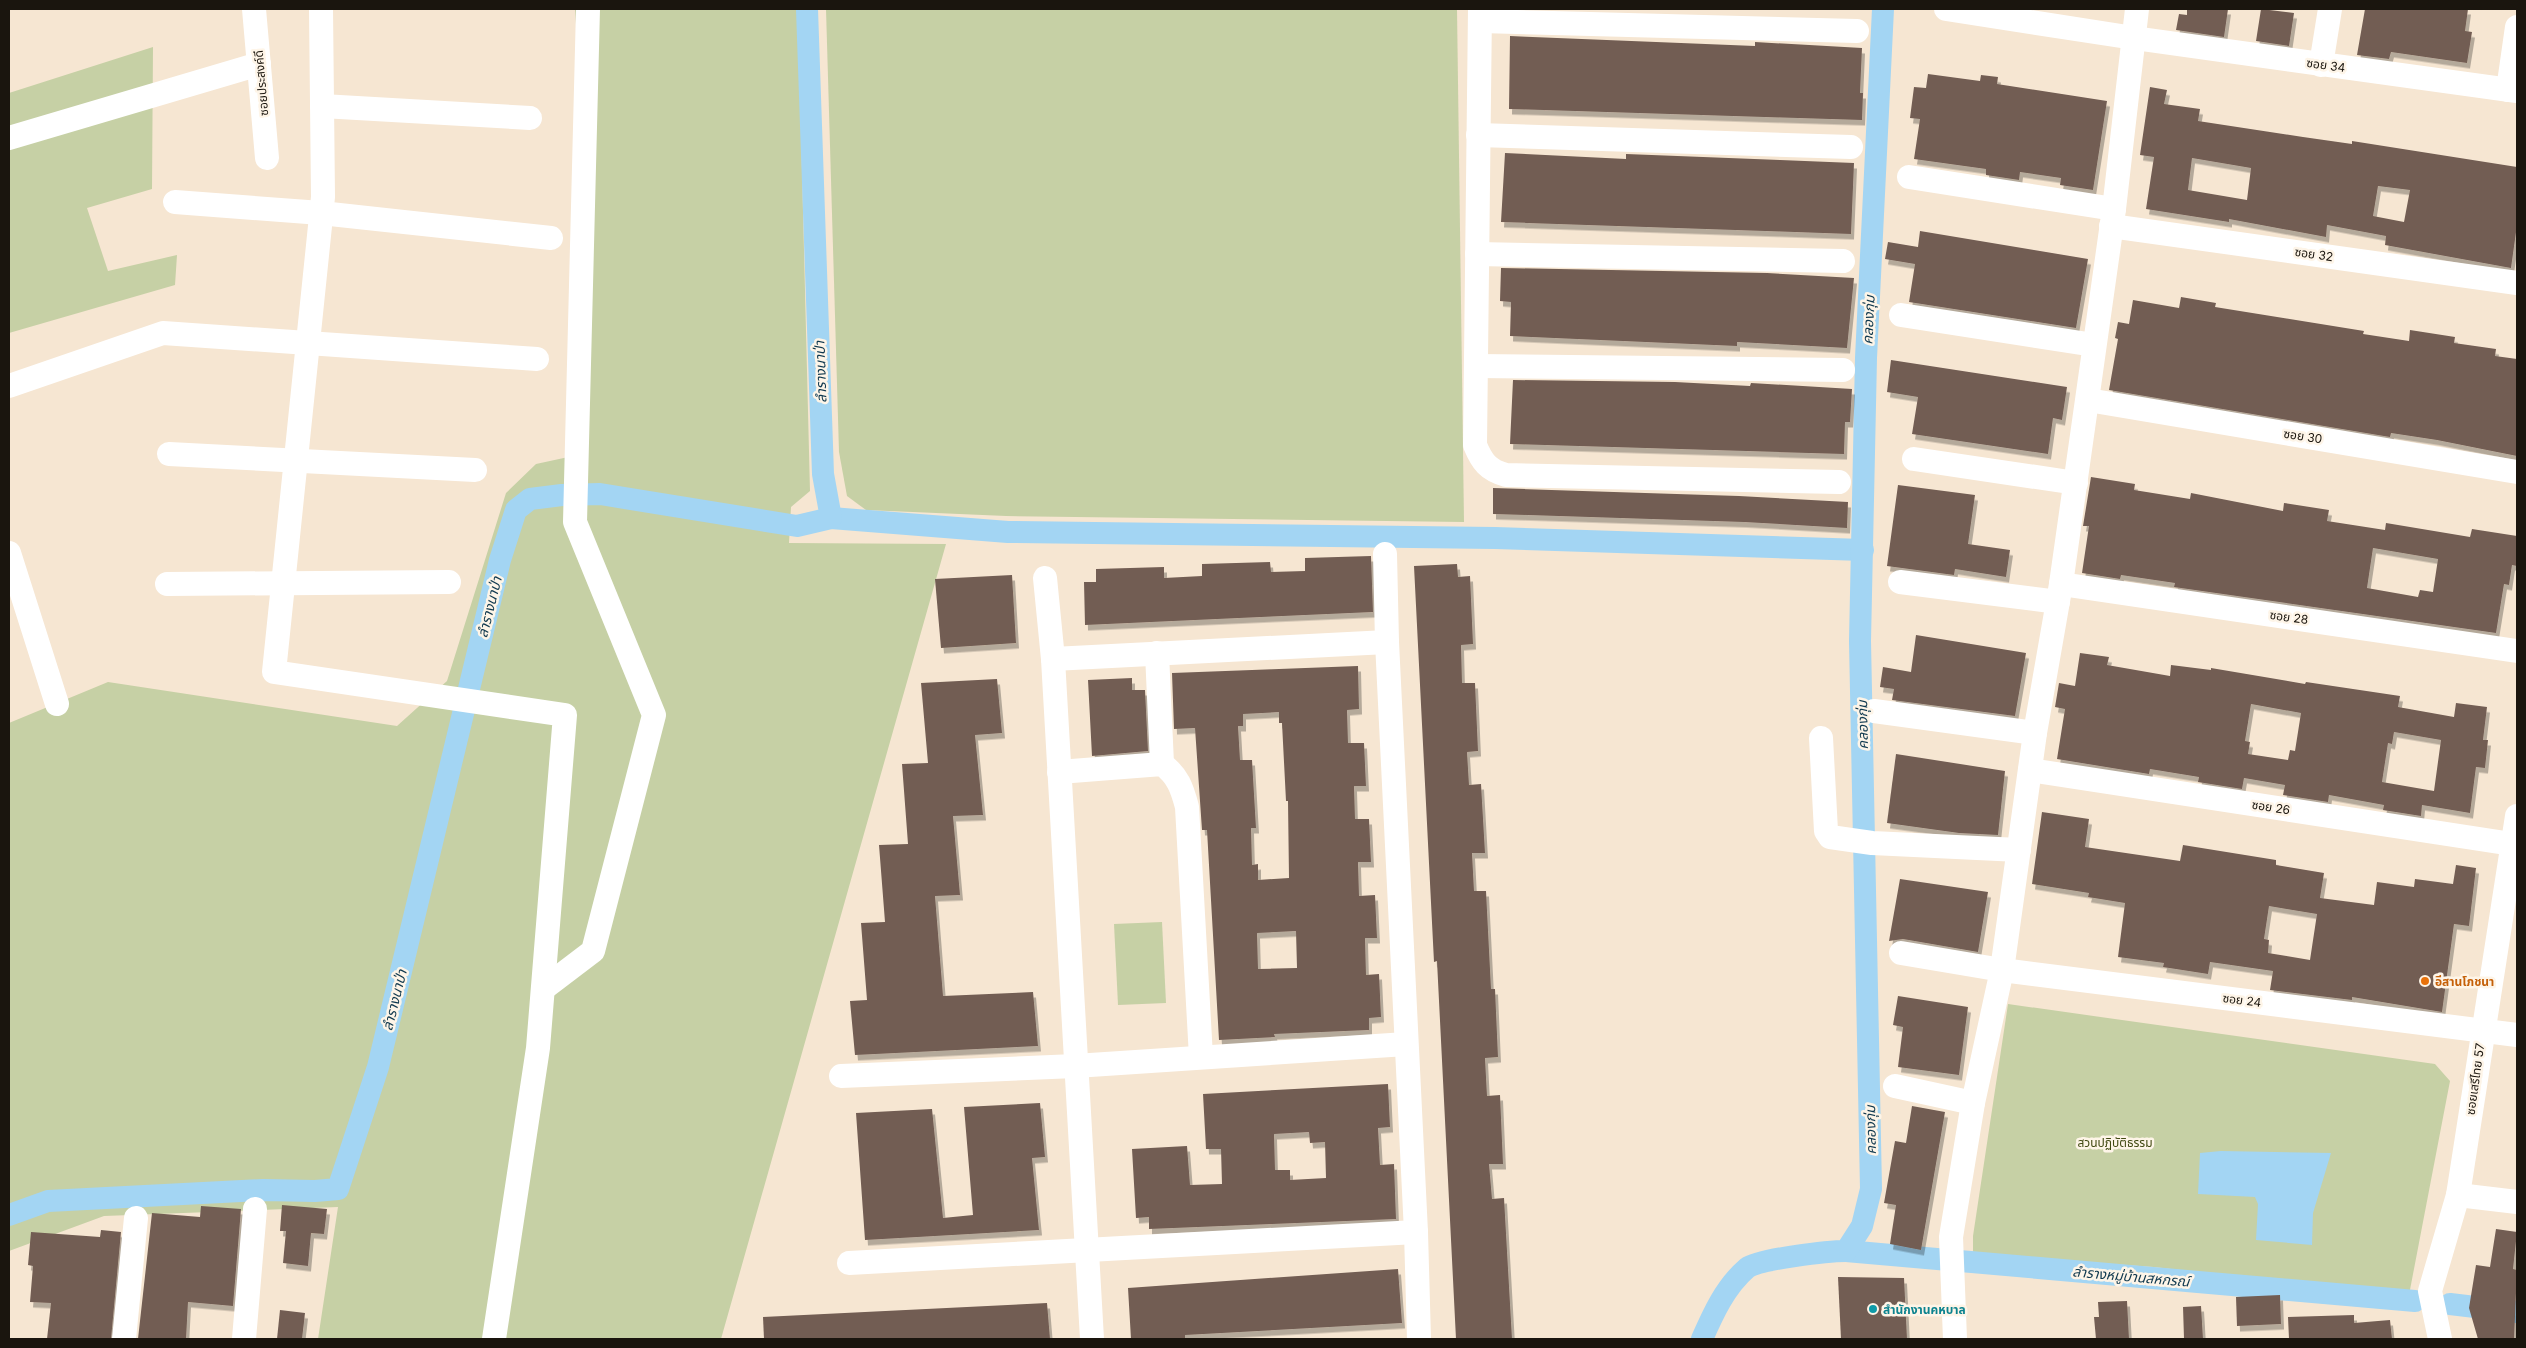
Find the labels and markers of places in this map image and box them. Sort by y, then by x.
place label: อีสานโภชนา [2435,974,2494,989]
marker: อีสานโภชนา [2419,975,2431,987]
place label: สำนักงานคหบาล [1883,1302,1966,1317]
marker: สำนักงานคหบาล [1867,1303,1879,1315]

